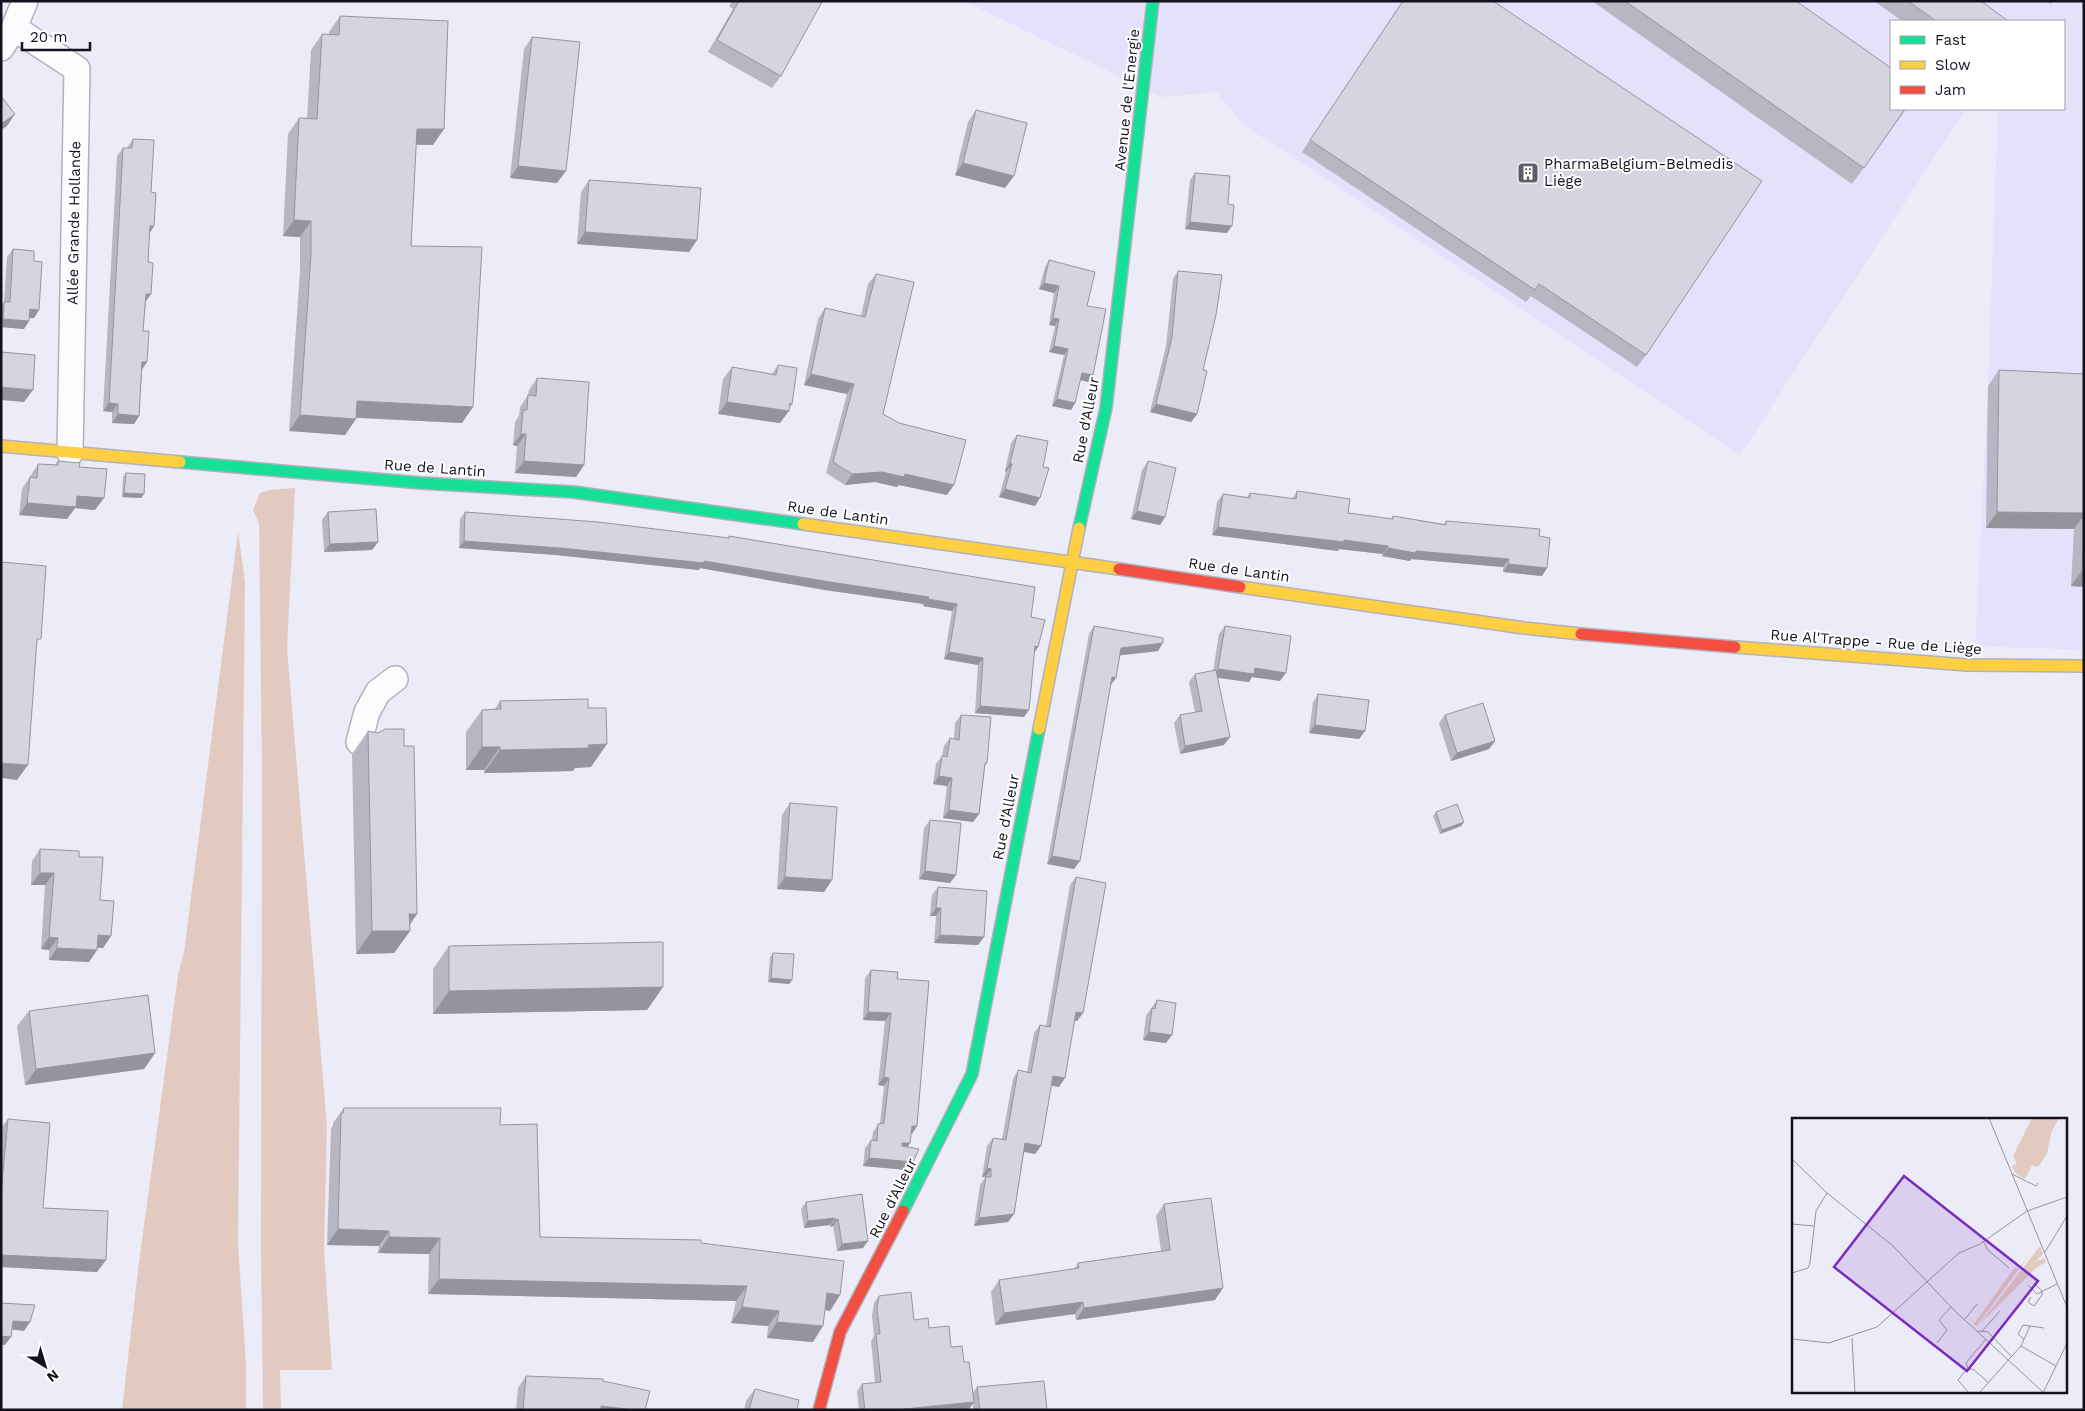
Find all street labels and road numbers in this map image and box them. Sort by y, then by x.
street label: Avenue de l'Energie [1111,28,1143,172]
street label: Allée Grande Hollande [64,141,84,305]
street label: Rue d'Alleur [1069,375,1103,465]
street label: Rue de Lantin [383,455,487,481]
street label: Rue de Lantin [786,497,890,529]
street label: Rue de Lantin [1187,554,1291,586]
street label: Rue Al'Trappe - Rue de Liège [1770,626,1982,658]
street label: Rue d'Alleur [989,772,1023,862]
street label: Rue d'Alleur [865,1155,921,1241]

